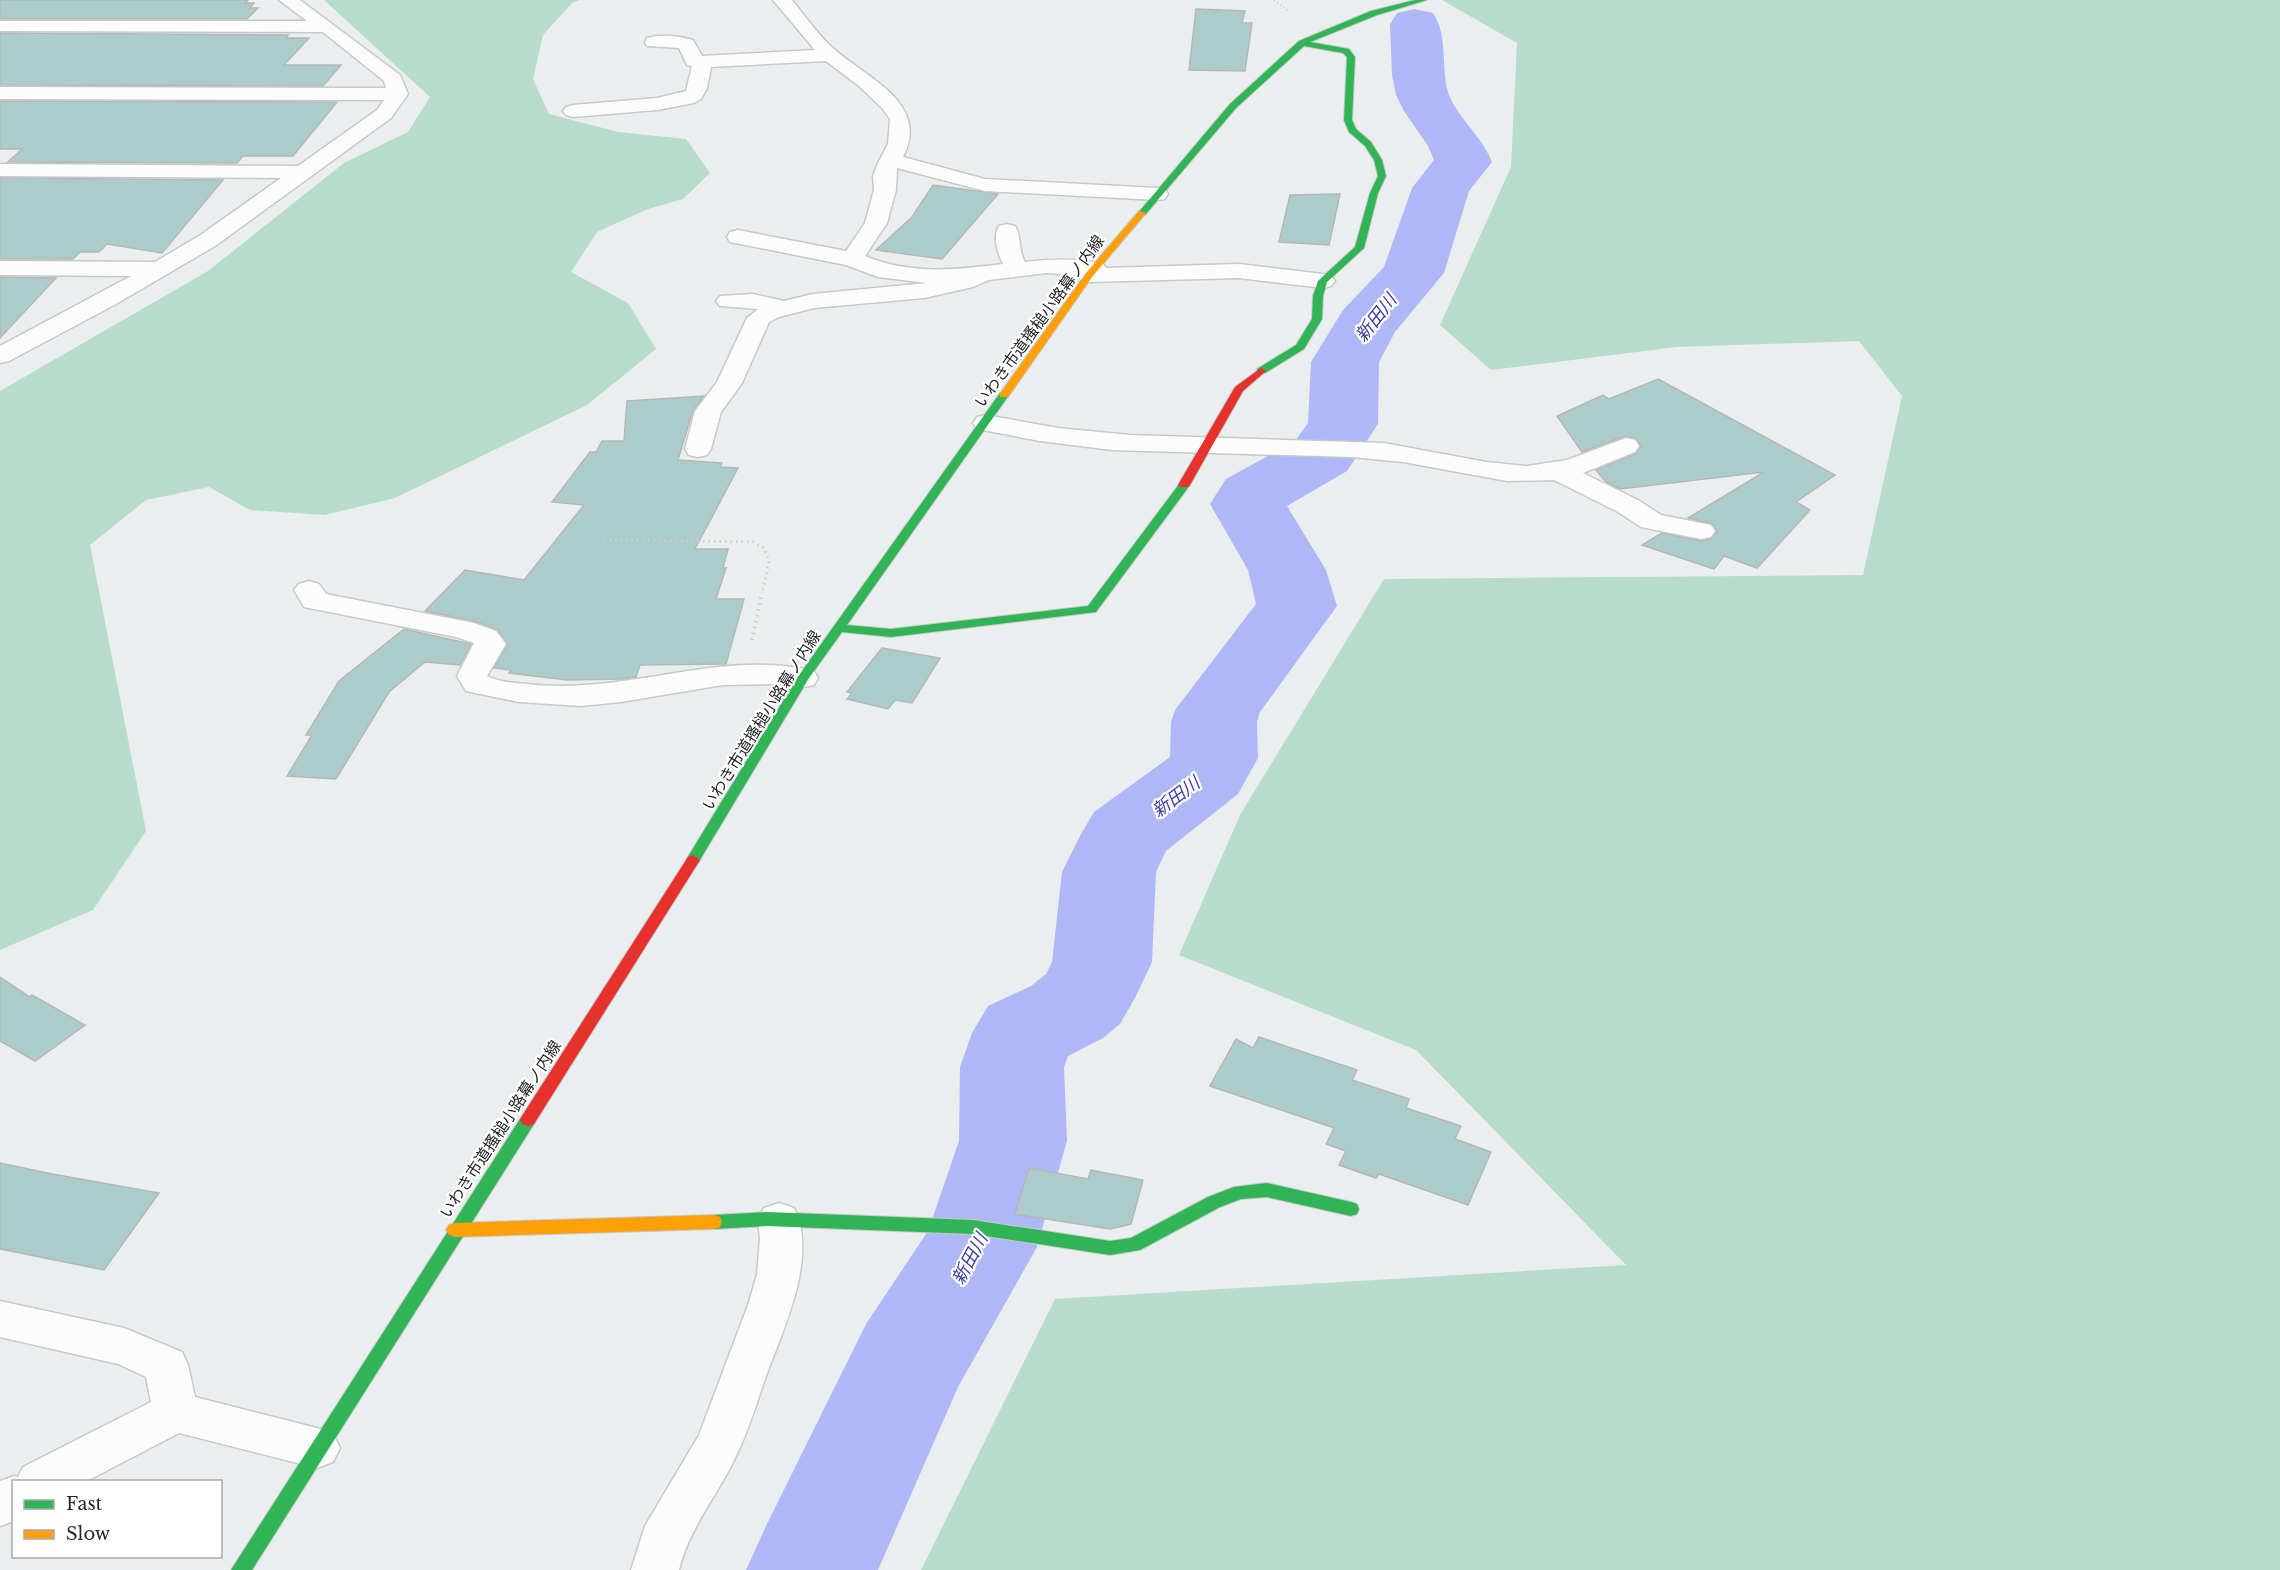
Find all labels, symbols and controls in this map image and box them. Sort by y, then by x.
street label: いわき市道搔槌小路幕ノ内線 [970,231,1108,411]
water label: 新田川 [1351,288,1403,346]
street label: いわき市道搔槌小路幕ノ内線 [697,626,825,814]
water label: 新田川 [1148,771,1206,822]
street label: いわき市道搔槌小路幕ノ内線 [435,1036,565,1222]
water label: 新田川 [948,1228,993,1288]
legend [12,1480,222,1558]
text: Fast [66,1493,103,1515]
text: Slow [66,1523,111,1545]

